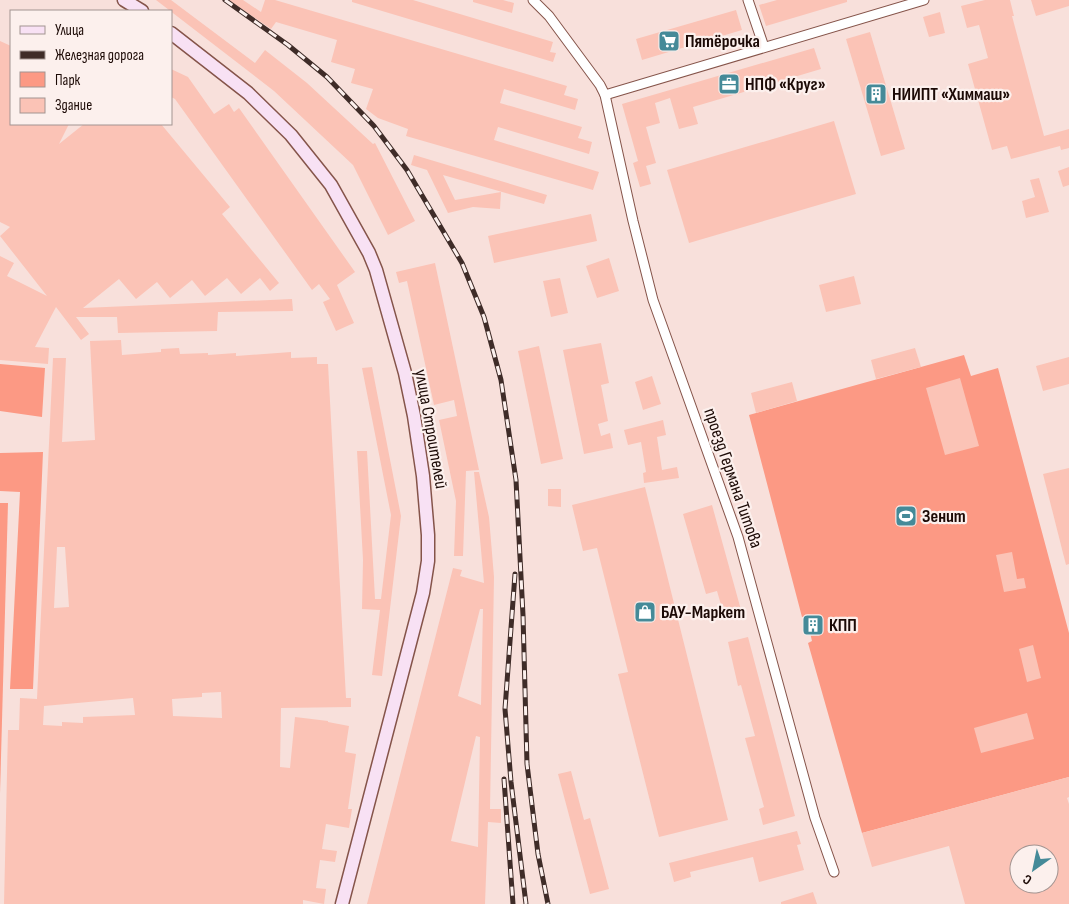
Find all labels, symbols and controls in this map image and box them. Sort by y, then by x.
legend [10,10,172,125]
text: Улица [55,21,84,40]
supermarket icon: Пятёрочка [657,29,681,53]
place label: Пятёрочка [685,31,760,52]
text: Железная дорога [55,46,144,65]
text: Парк [55,71,81,90]
office icon: НПФ «Круг» [717,72,741,96]
place label: НПФ «Круг» [745,74,826,95]
building icon: НИИПТ «Химмаш» [864,82,888,106]
place label: НИИПТ «Химмаш» [892,84,1010,105]
text: Здание [55,96,92,115]
street label: улица Строителей [410,368,452,490]
street label: проезд Германа Титова [699,405,767,551]
sports icon: Зенит [894,504,918,528]
place label: Зенит [922,506,966,527]
shop icon: БАУ-Маркет [633,600,657,624]
place label: БАУ-Маркет [661,602,745,623]
building icon: КПП [801,613,825,637]
place label: КПП [829,615,857,636]
north arrow [1009,844,1059,894]
text: С [1020,870,1035,889]

